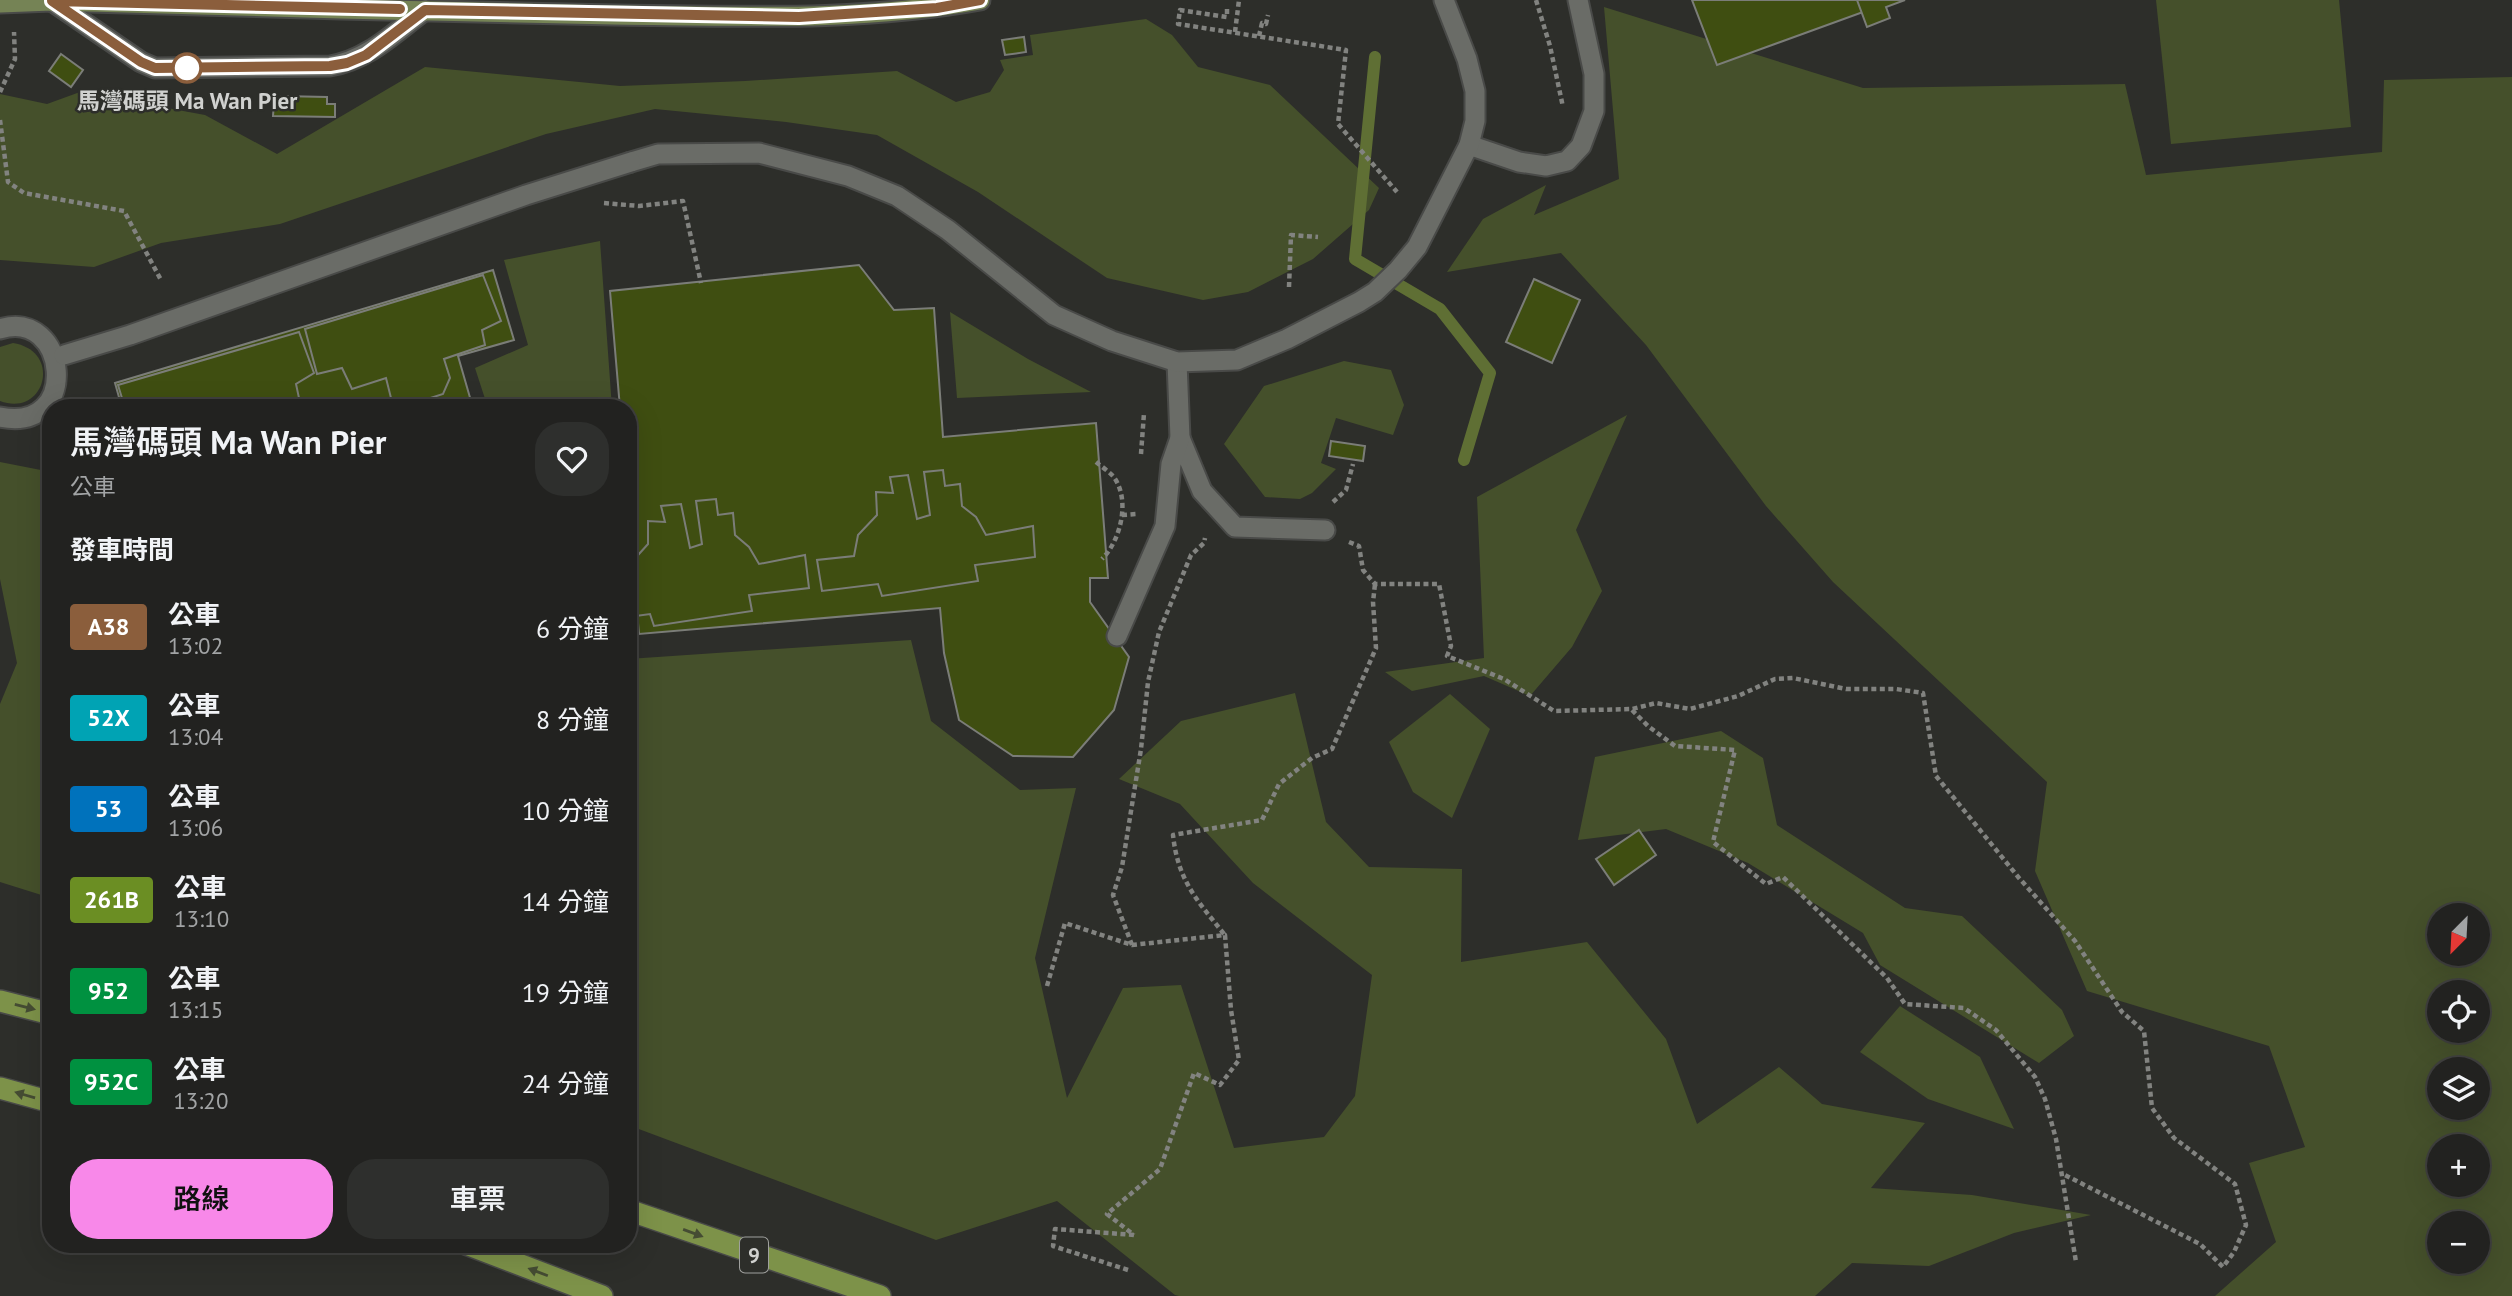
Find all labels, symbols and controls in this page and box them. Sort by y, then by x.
marker: 馬灣碼頭 Ma Wan Pier [172,53,202,83]
place label: 馬灣碼頭 Ma Wan Pier [77,86,298,115]
text: 馬灣碼頭 Ma Wan Pier [70,420,386,463]
button: heart [535,422,609,496]
text: 公車 [70,472,116,501]
text: 發車時間 [70,533,174,566]
text: 公車 [168,598,220,631]
text: A38 [88,611,129,642]
text: 6 分鐘 [536,612,609,645]
text: 13:02 [168,631,223,660]
text: 公車 [168,689,220,722]
text: 52X [87,702,130,733]
text: 8 分鐘 [536,703,609,736]
text: 13:04 [168,722,223,751]
text: 公車 [168,780,220,813]
text: 53 [95,793,122,824]
text: 10 分鐘 [522,794,609,827]
text: 13:06 [168,813,223,842]
text: 公車 [174,871,226,904]
text: 261B [84,884,139,915]
text: 14 分鐘 [522,885,609,918]
north arrow [2427,903,2490,966]
map controls [2427,903,2490,1274]
text: 13:10 [174,904,229,933]
text: 公車 [168,962,220,995]
text: 952 [88,975,129,1006]
text: 19 分鐘 [522,976,609,1009]
button: locate [2427,980,2490,1043]
text: 13:15 [168,995,223,1024]
one-way arrow [15,1002,37,1013]
text: 公車 [173,1053,225,1086]
button: layers [2427,1057,2490,1120]
text: 952C [84,1066,138,1097]
text: 24 分鐘 [522,1067,609,1100]
text: 13:20 [173,1086,228,1115]
one-way arrow [14,1089,36,1100]
button: + [2427,1134,2490,1197]
button: 路線 [70,1159,333,1239]
button: 車票 [347,1159,609,1239]
button: − [2427,1211,2490,1274]
one-way arrow [682,1228,703,1239]
road number: 9 [740,1238,768,1272]
one-way arrow [527,1266,548,1277]

